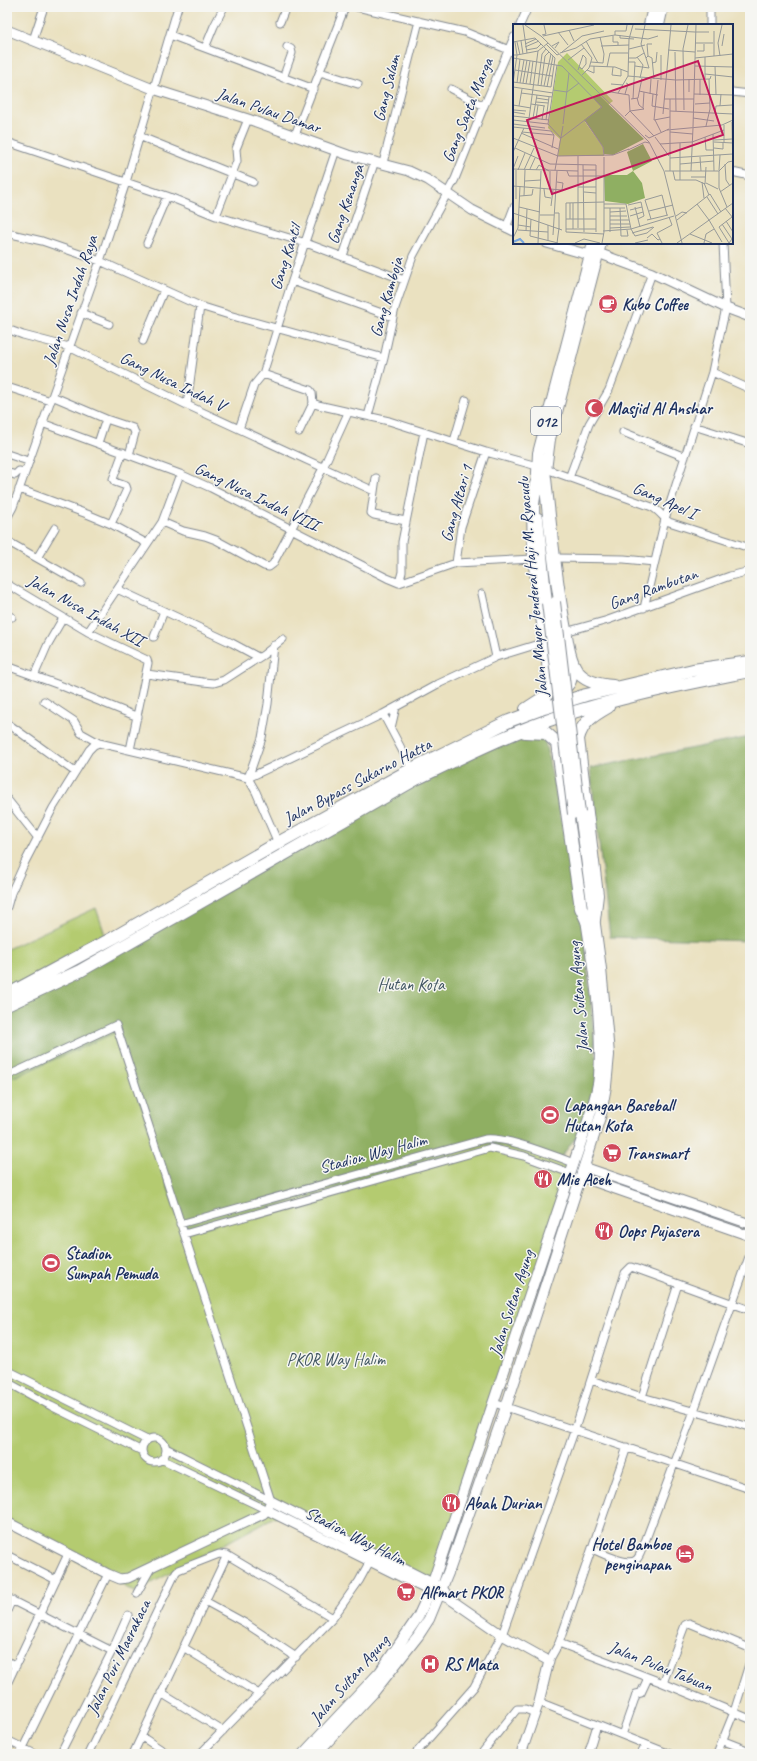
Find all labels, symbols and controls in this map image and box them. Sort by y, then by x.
inset map [513,24,733,244]
street label: Gang Salam [368,51,405,124]
street label: Gang Sapta Marga [437,54,498,165]
street label: Jalan Pulau Damar [213,83,325,139]
street label: Gang Kenanga [322,160,369,247]
street label: Gang Kantil [265,219,307,293]
street label: Jalan Nusa Indah Raya [38,231,103,369]
street label: Gang Kamboja [365,253,408,339]
cafe icon: Kubo Coffee [597,293,619,315]
place label: Kubo Coffee [622,294,689,315]
street label: Gang Nusa Indah V [117,347,232,418]
mosque icon: Masjid Al Anshar [583,397,605,419]
place label: Masjid Al Anshar [608,398,714,419]
road number: 012 [531,407,561,435]
street label: Gang Nusa Indah VIII [191,457,325,537]
street label: Gang Altari 1 [435,461,478,544]
street label: Jalan Mayor Jenderal Haji M. Ryacudu [512,474,553,699]
street label: Gang Apel I [630,477,704,526]
street label: Gang Rambutan [606,562,702,614]
street label: Jalan Nusa Indah XII [23,569,151,653]
street label: Jalan Bypass Sukarno Hatta [279,733,436,830]
street label: Jalan Sultan Agung [563,939,594,1054]
park label: Hutan Kota [377,974,446,995]
place label: Lapangan Baseball Hutan Kota [564,1095,677,1136]
sports icon: Lapangan Baseball Hutan Kota [539,1104,561,1126]
street label: Stadion Way Halim [317,1129,430,1178]
supermarket icon: Transmart [601,1142,623,1164]
place label: Transmart [626,1143,691,1164]
restaurant icon: Mie Aceh [532,1168,554,1190]
place label: Mie Aceh [557,1169,612,1190]
restaurant icon: Oops Pujasera [593,1220,615,1242]
place label: Oops Pujasera [618,1221,701,1242]
place label: Stadion Sumpah Pemuda [65,1243,160,1284]
street label: Jalan Sultan Agung [484,1245,539,1360]
sports icon: Stadion Sumpah Pemuda [40,1252,62,1274]
park label: PKOR Way Halim [287,1349,386,1370]
restaurant icon: Abah Durian [440,1492,462,1514]
place label: Abah Durian [465,1493,543,1514]
street label: Stadion Way Halim [302,1502,410,1571]
place label: Hotel Bamboe penginapan [592,1534,672,1575]
hotel icon: Hotel Bamboe penginapan [674,1543,696,1565]
supermarket icon: Alfmart PKOR [395,1581,417,1603]
place label: Alfmart PKOR [420,1582,505,1603]
street label: Jalan Puri Maerakaca [81,1594,156,1719]
street label: Jalan Sultan Agung [304,1629,395,1729]
street label: Jalan Pulau Tabuan [605,1636,716,1697]
hospital icon: RS Mata [419,1653,441,1675]
place label: RS Mata [444,1654,500,1675]

